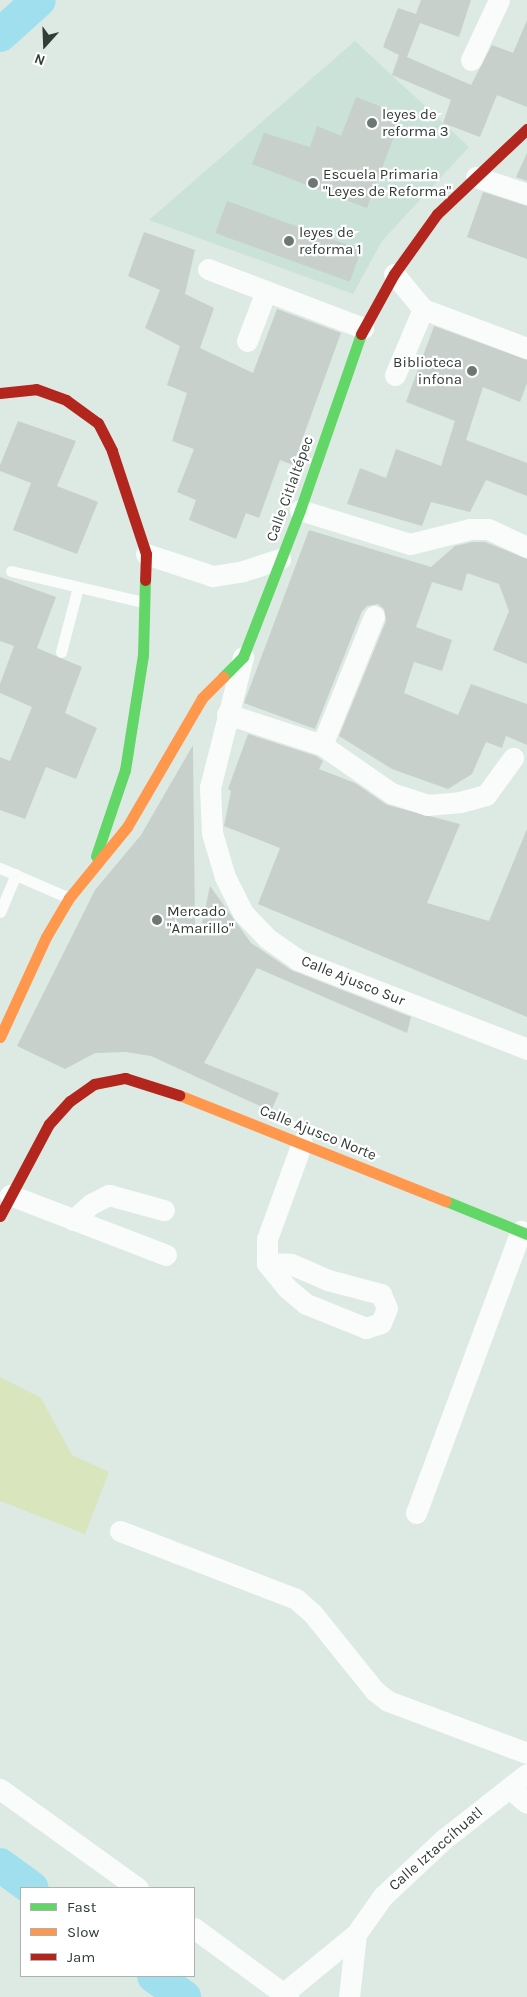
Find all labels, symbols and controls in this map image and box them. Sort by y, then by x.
north arrow [20,20,70,70]
text: N [32,50,47,69]
place label: leyes de reforma 3 [382,105,449,140]
marker: leyes de reforma 3 [366,117,378,129]
place label: Escuela Primaria "Leyes de Reforma" [323,165,451,200]
marker: Escuela Primaria "Leyes de Reforma" [307,177,319,189]
place label: leyes de reforma 1 [299,223,362,258]
marker: leyes de reforma 1 [283,235,295,247]
place label: Biblioteca infona [393,353,462,388]
marker: Biblioteca infona [466,365,478,377]
street label: Calle Citlaltépec [263,434,317,544]
place label: Mercado "Amarillo" [167,902,234,937]
marker: Mercado "Amarillo" [151,914,163,926]
street label: Calle Ajusco Sur [298,952,408,1010]
street label: Calle Ajusco Norte [257,1101,379,1165]
street label: Calle Iztaccíhuatl [385,1803,487,1895]
legend [20,1887,195,1977]
text: Fast [67,1898,96,1916]
text: Slow [67,1923,99,1941]
text: Jam [67,1948,95,1966]

